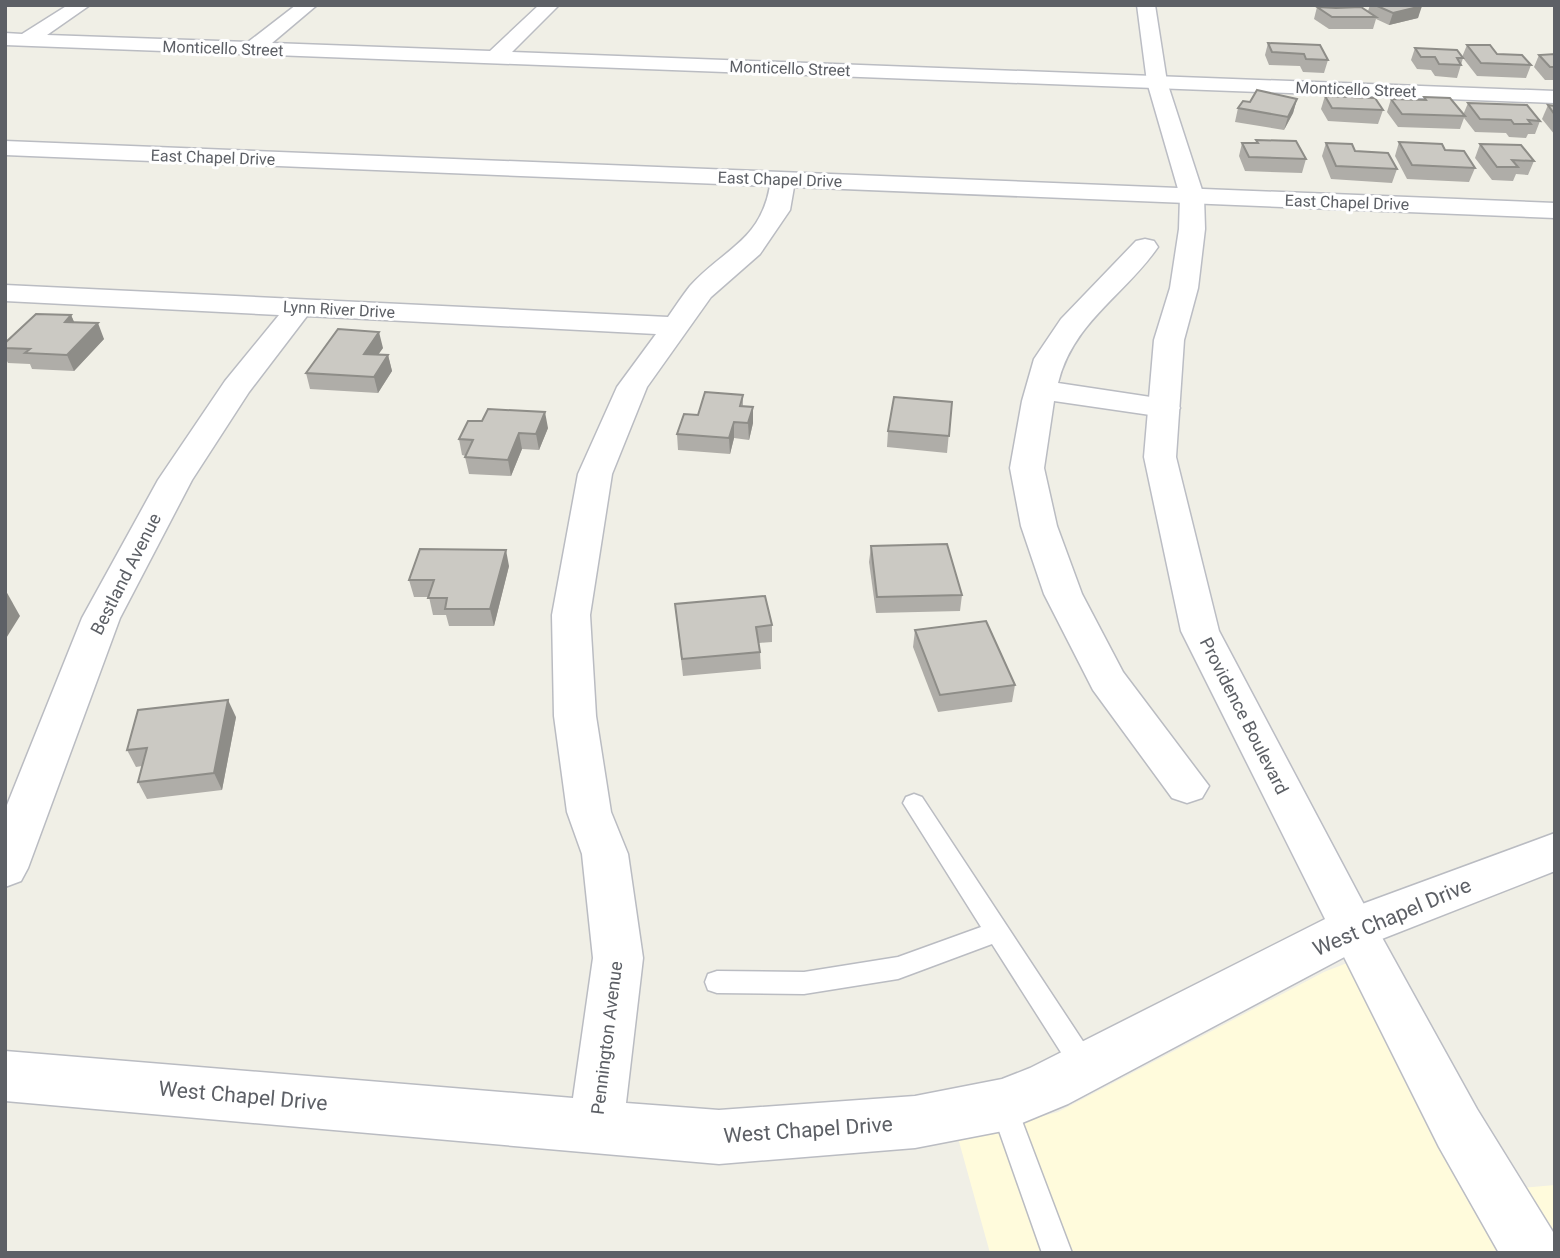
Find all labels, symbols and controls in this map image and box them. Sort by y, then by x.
street label: Monticello Street [162,37,284,60]
street label: Monticello Street [729,57,851,80]
street label: Monticello Street [1295,78,1417,101]
street label: East Chapel Drive [150,146,276,169]
street label: East Chapel Drive [717,168,843,191]
street label: East Chapel Drive [1284,191,1410,214]
street label: Lynn River Drive [283,297,395,322]
street label: Bestland Avenue [86,510,165,638]
street label: Providence Boulevard [1196,634,1293,798]
street label: West Chapel Drive [1309,873,1475,961]
street label: Pennington Avenue [587,960,626,1116]
street label: West Chapel Drive [158,1077,328,1115]
street label: West Chapel Drive [723,1112,893,1148]

